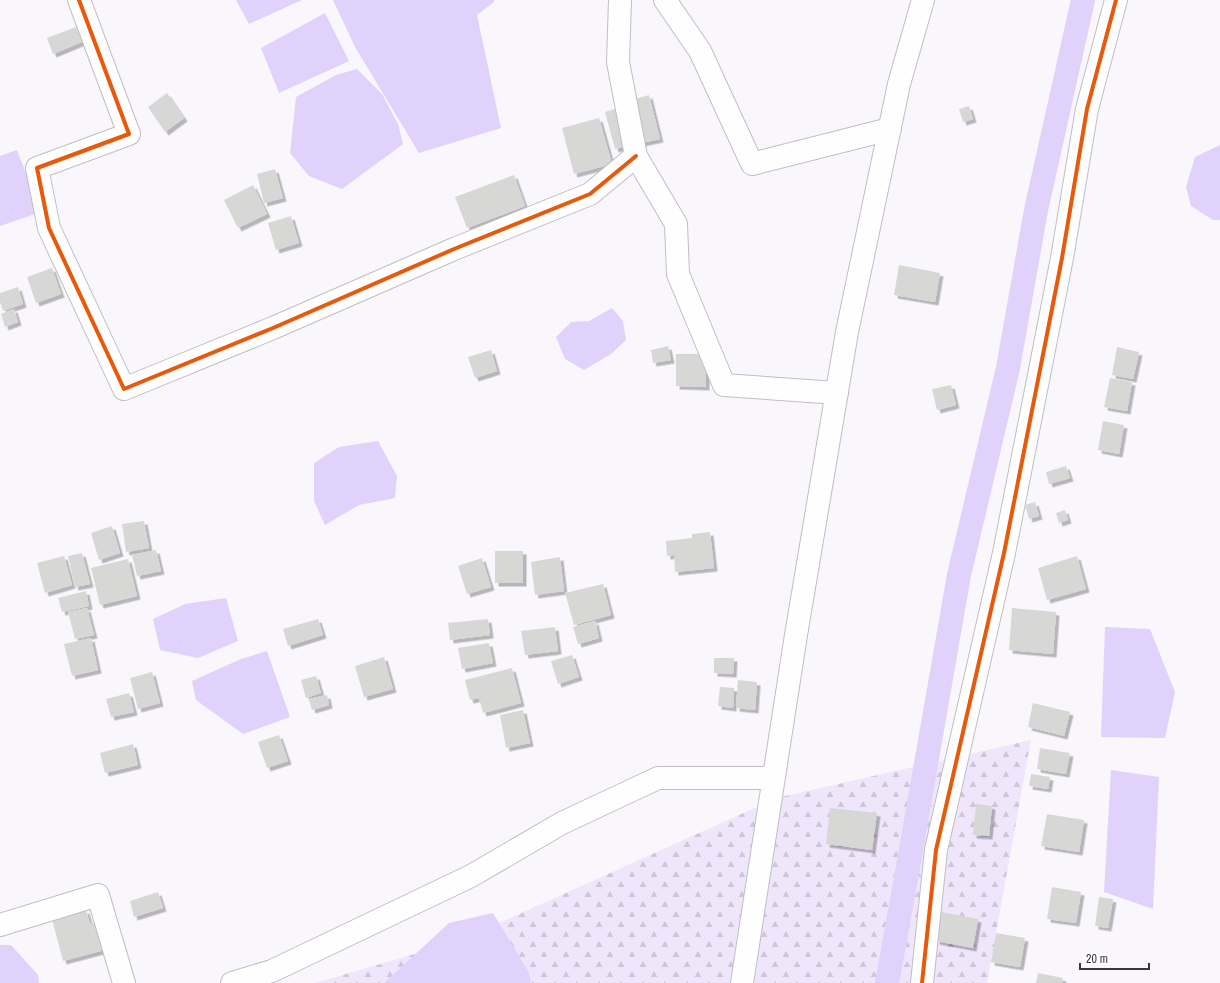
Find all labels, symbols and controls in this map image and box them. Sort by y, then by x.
scale bar [1080,945,1149,971]
text: 20 m [1086,951,1108,967]

